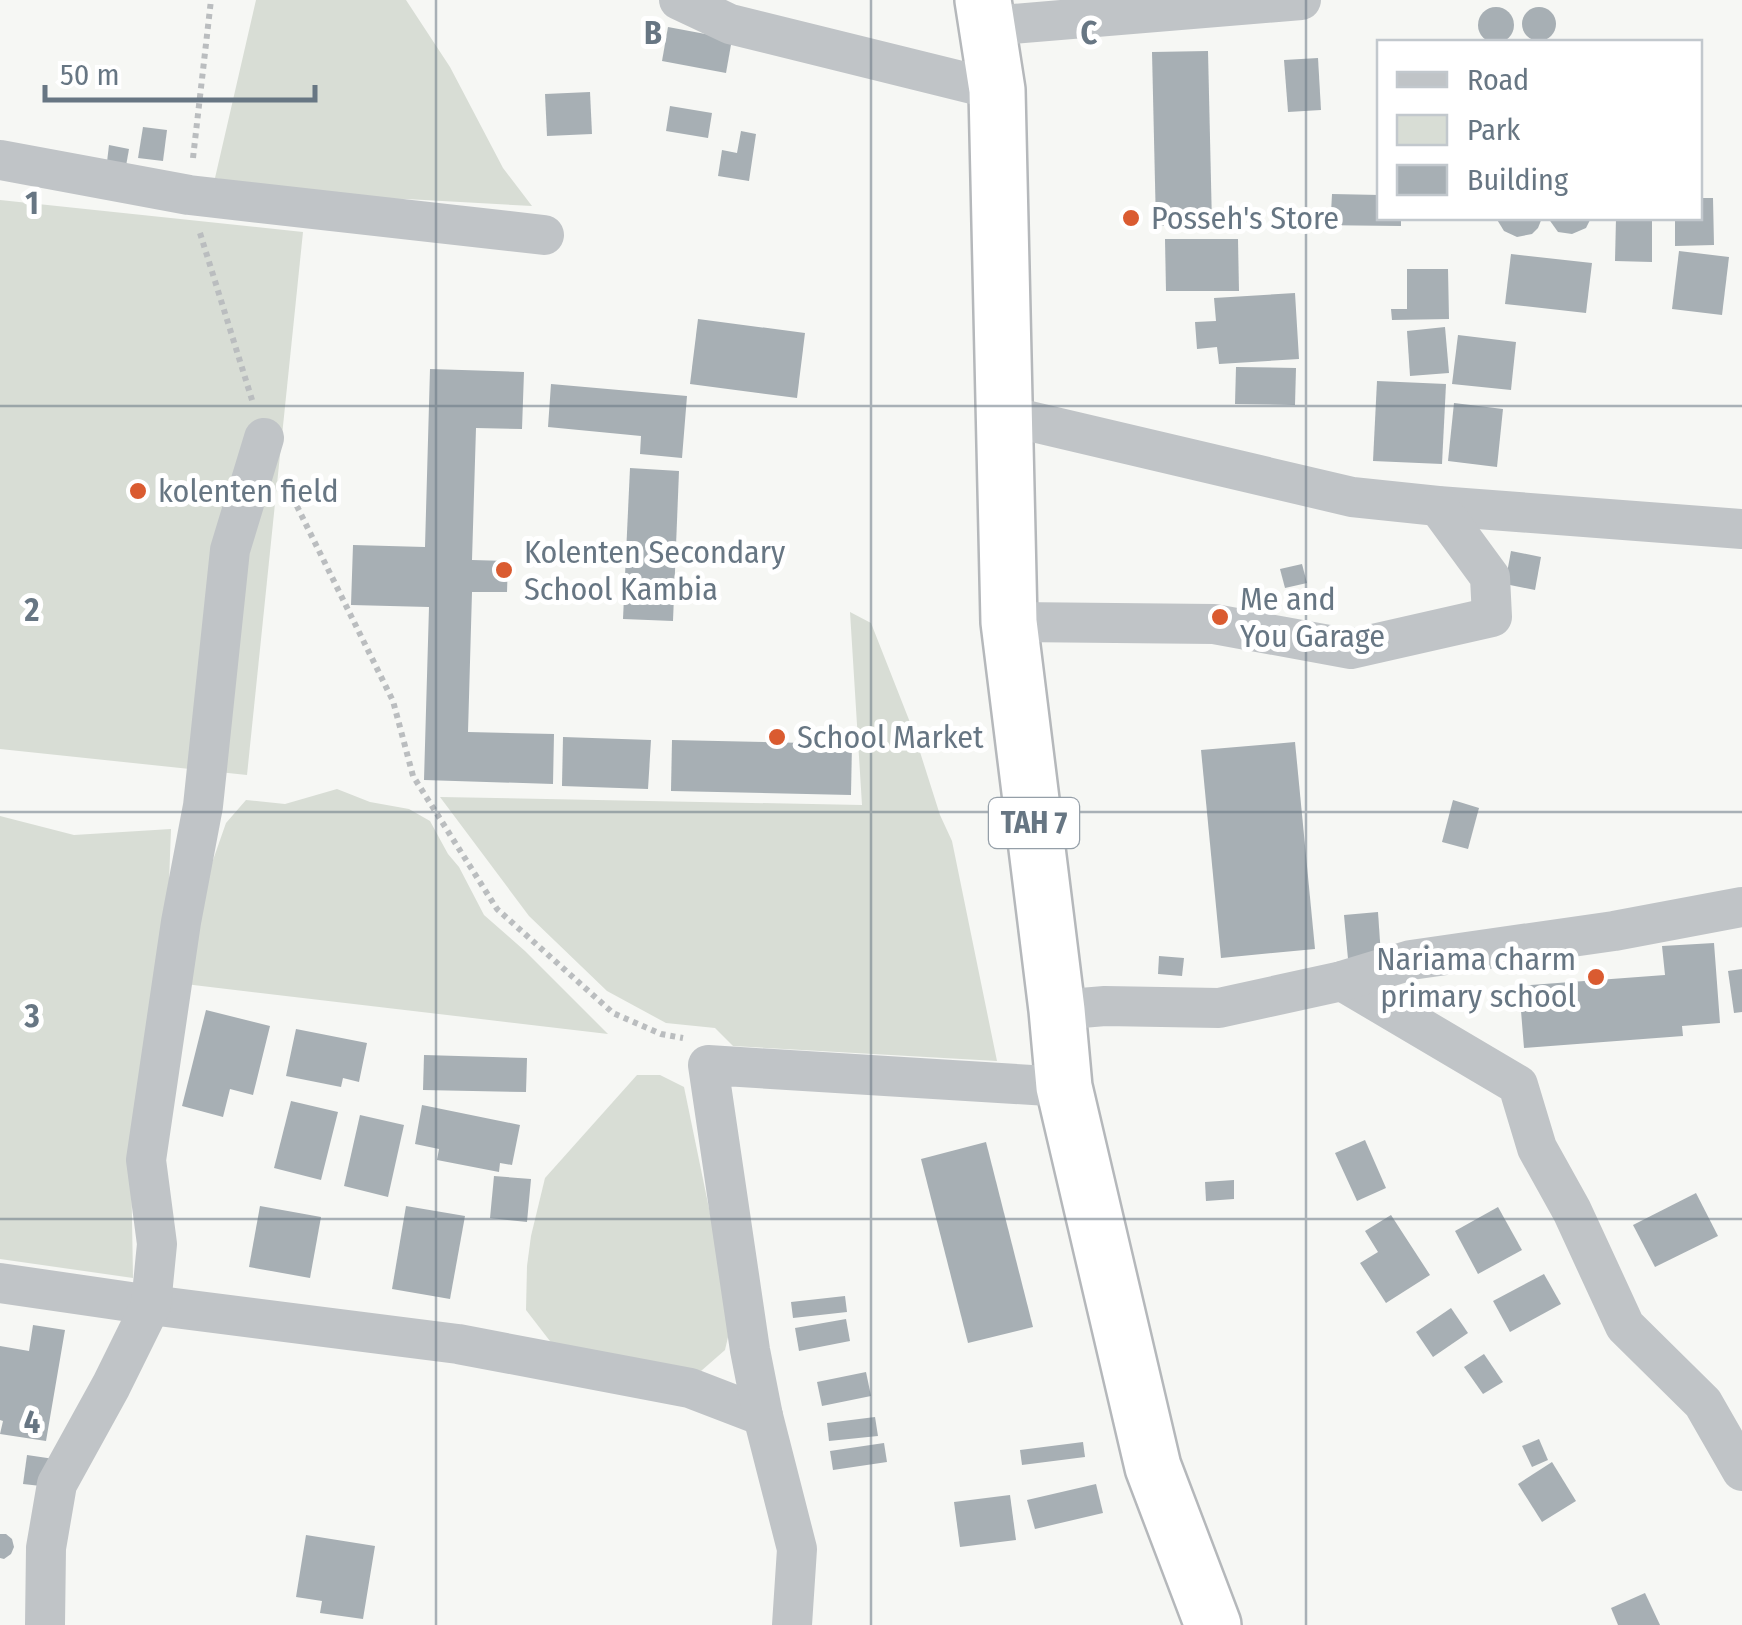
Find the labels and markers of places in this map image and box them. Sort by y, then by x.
place label: Posseh's Store [1151,199,1339,237]
marker: Posseh's Store [1120,207,1142,229]
place label: kolenten field [158,472,339,510]
marker: kolenten field [127,480,149,502]
place label: Kolenten Secondary School Kambia [524,533,786,608]
marker: Kolenten Secondary School Kambia [493,559,515,581]
place label: Me and You Garage [1240,580,1385,655]
marker: Me and You Garage [1209,606,1231,628]
place label: School Market [797,718,984,756]
marker: School Market [766,726,788,748]
place label: Nariama charm primary school [1376,940,1576,1015]
marker: Nariama charm primary school [1585,966,1607,988]

